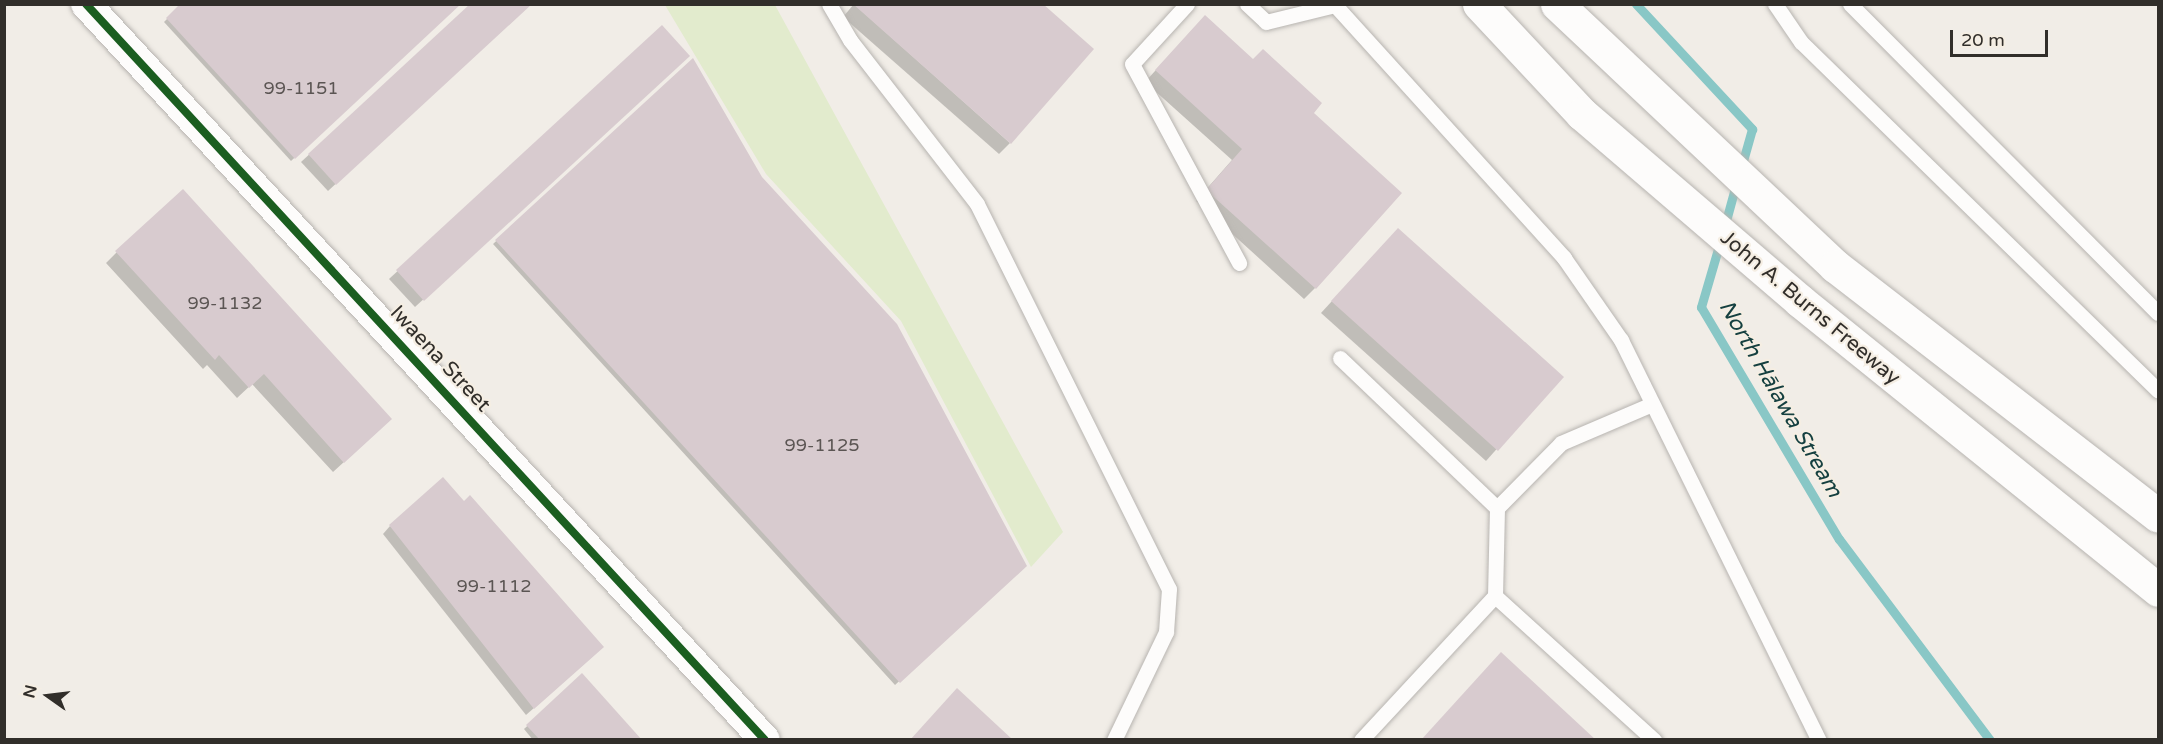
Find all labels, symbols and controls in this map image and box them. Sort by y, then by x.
scale bar [1953,18,2050,56]
text: 20 m [1961,29,2005,51]
house number: 99-1151 [263,77,339,99]
street label: John A. Burns Freeway [1715,225,1905,391]
house number: 99-1132 [187,292,263,314]
water label: North Hālawa Stream [1713,296,1847,502]
street label: Iwaena Street [384,301,496,417]
house number: 99-1125 [784,434,860,456]
house number: 99-1112 [456,575,532,597]
north arrow [18,666,78,726]
text: N [19,683,42,700]

